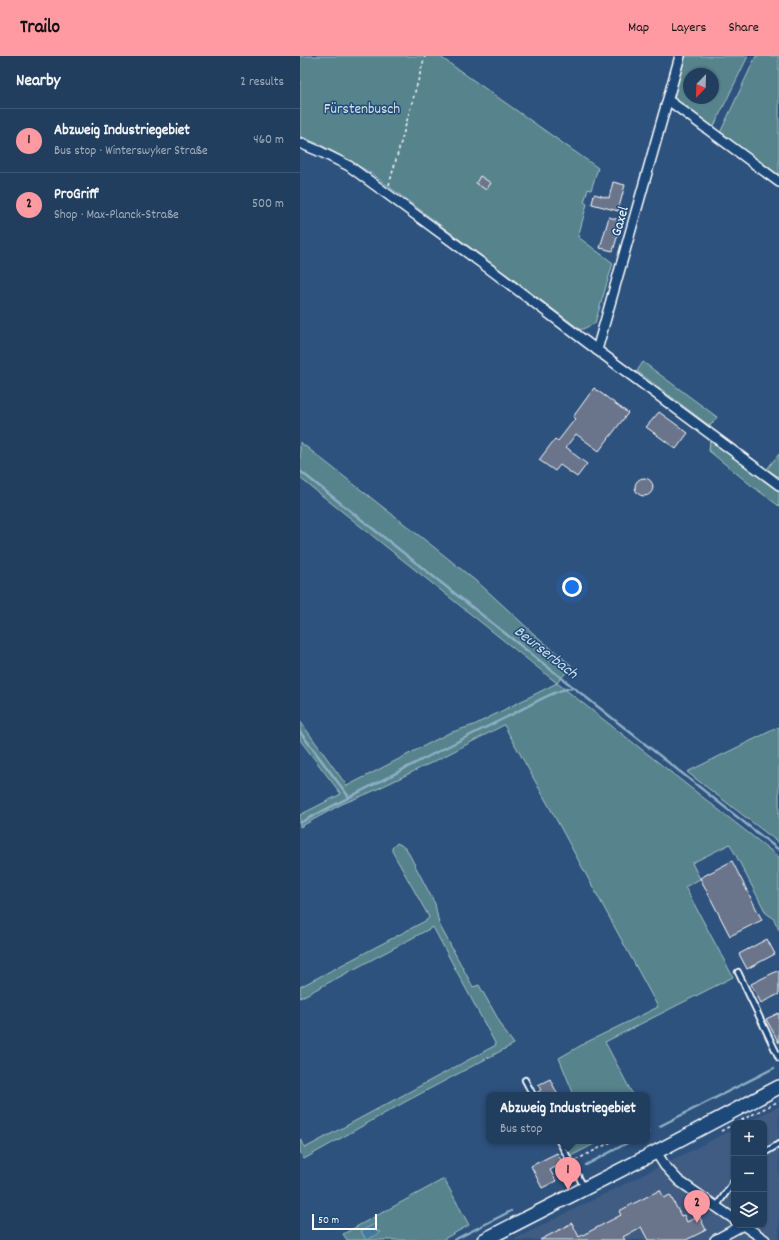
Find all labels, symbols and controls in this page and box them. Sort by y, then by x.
text: Trailo [20,15,60,42]
text: Map [628,18,649,38]
text: Layers [671,18,706,38]
text: Share [728,18,759,38]
north arrow [683,68,719,104]
text: Nearby [16,70,60,94]
text: 2 results [240,73,284,92]
park label: Fürstenbusch [324,99,400,121]
text: Abzweig Industriegebiet [54,120,190,142]
text: 1 [28,131,30,150]
text: 460 m [253,131,284,150]
text: Bus stop · Winterswyker Straße [54,142,208,161]
text: ProGriff [54,184,99,206]
text: 2 [26,195,32,214]
text: 500 m [252,195,284,214]
street label: Gaxel [606,204,636,239]
text: Shop · Max-Planck-Straße [54,206,179,225]
your location [562,577,582,597]
water label: Beurserbach [509,621,583,686]
popup [486,1092,650,1144]
text: Abzweig Industriegebiet [500,1098,636,1120]
text: Bus stop [500,1120,542,1139]
map controls [731,1120,767,1228]
button: + [731,1120,767,1156]
button: − [731,1156,767,1192]
pin: 1 [555,1157,581,1190]
pin: 2 [684,1190,710,1223]
button: layers [731,1192,767,1228]
scale bar [312,1212,377,1231]
text: 50 m [318,1213,339,1229]

